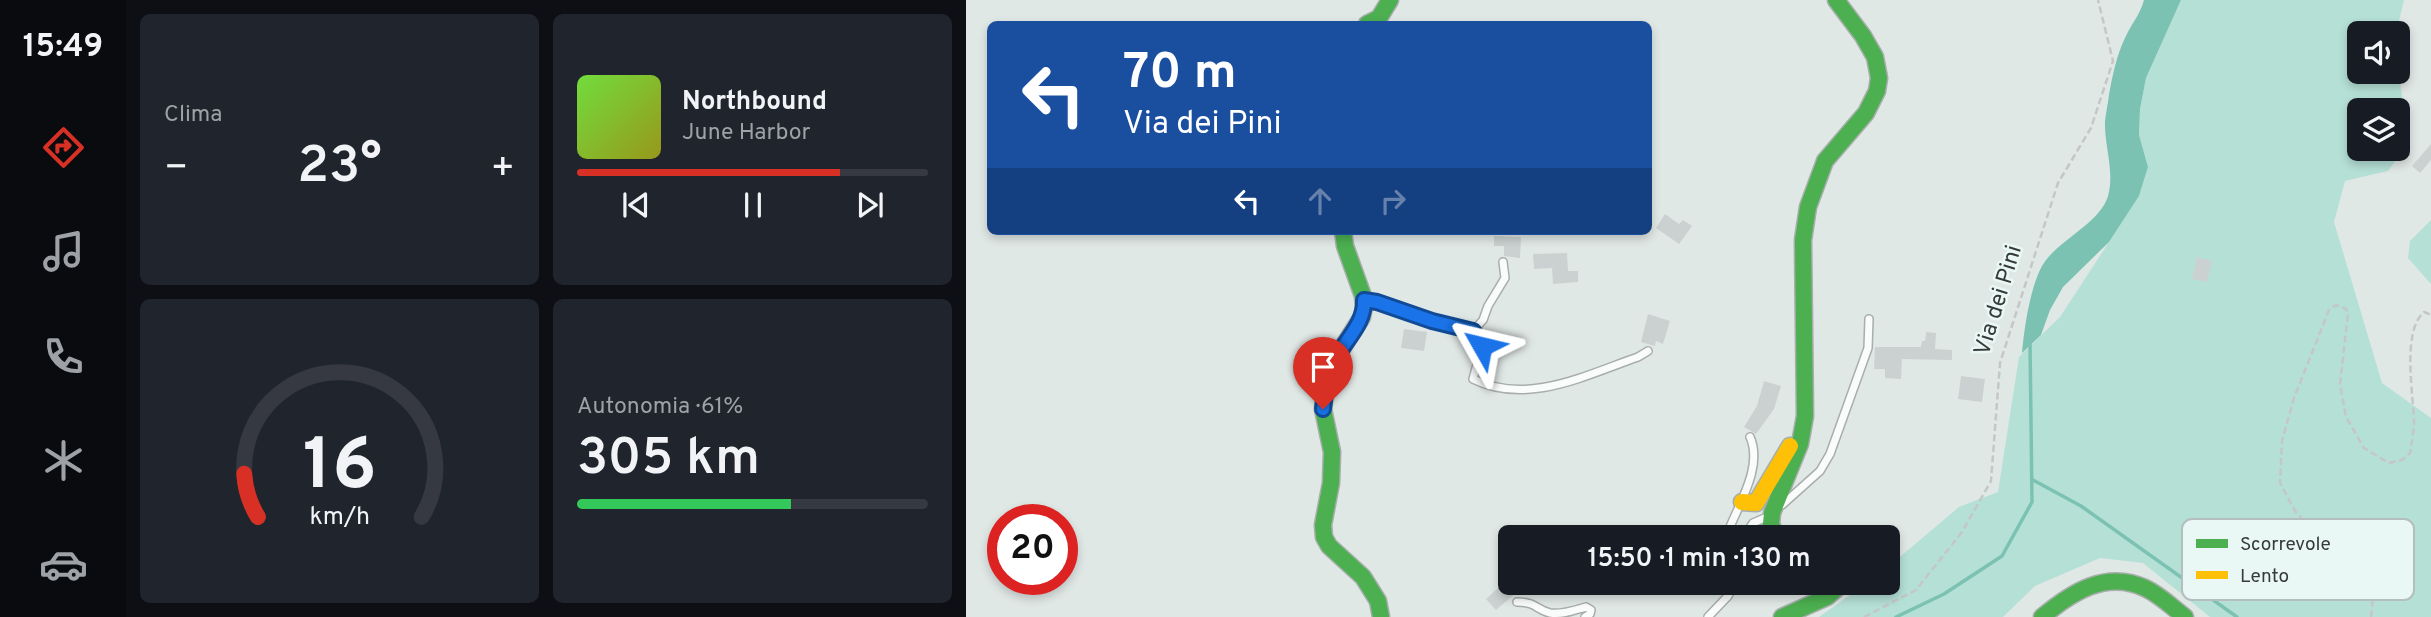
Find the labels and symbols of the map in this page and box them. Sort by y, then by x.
street label: Via dei Pini [1969,242,2030,359]
position arrow [1445,309,1519,383]
pin [1293,337,1353,409]
speed limit sign: 20 [987,504,1078,595]
legend [2182,519,2414,600]
text: Scorrevole [2240,533,2331,557]
text: Lento [2240,565,2289,589]

